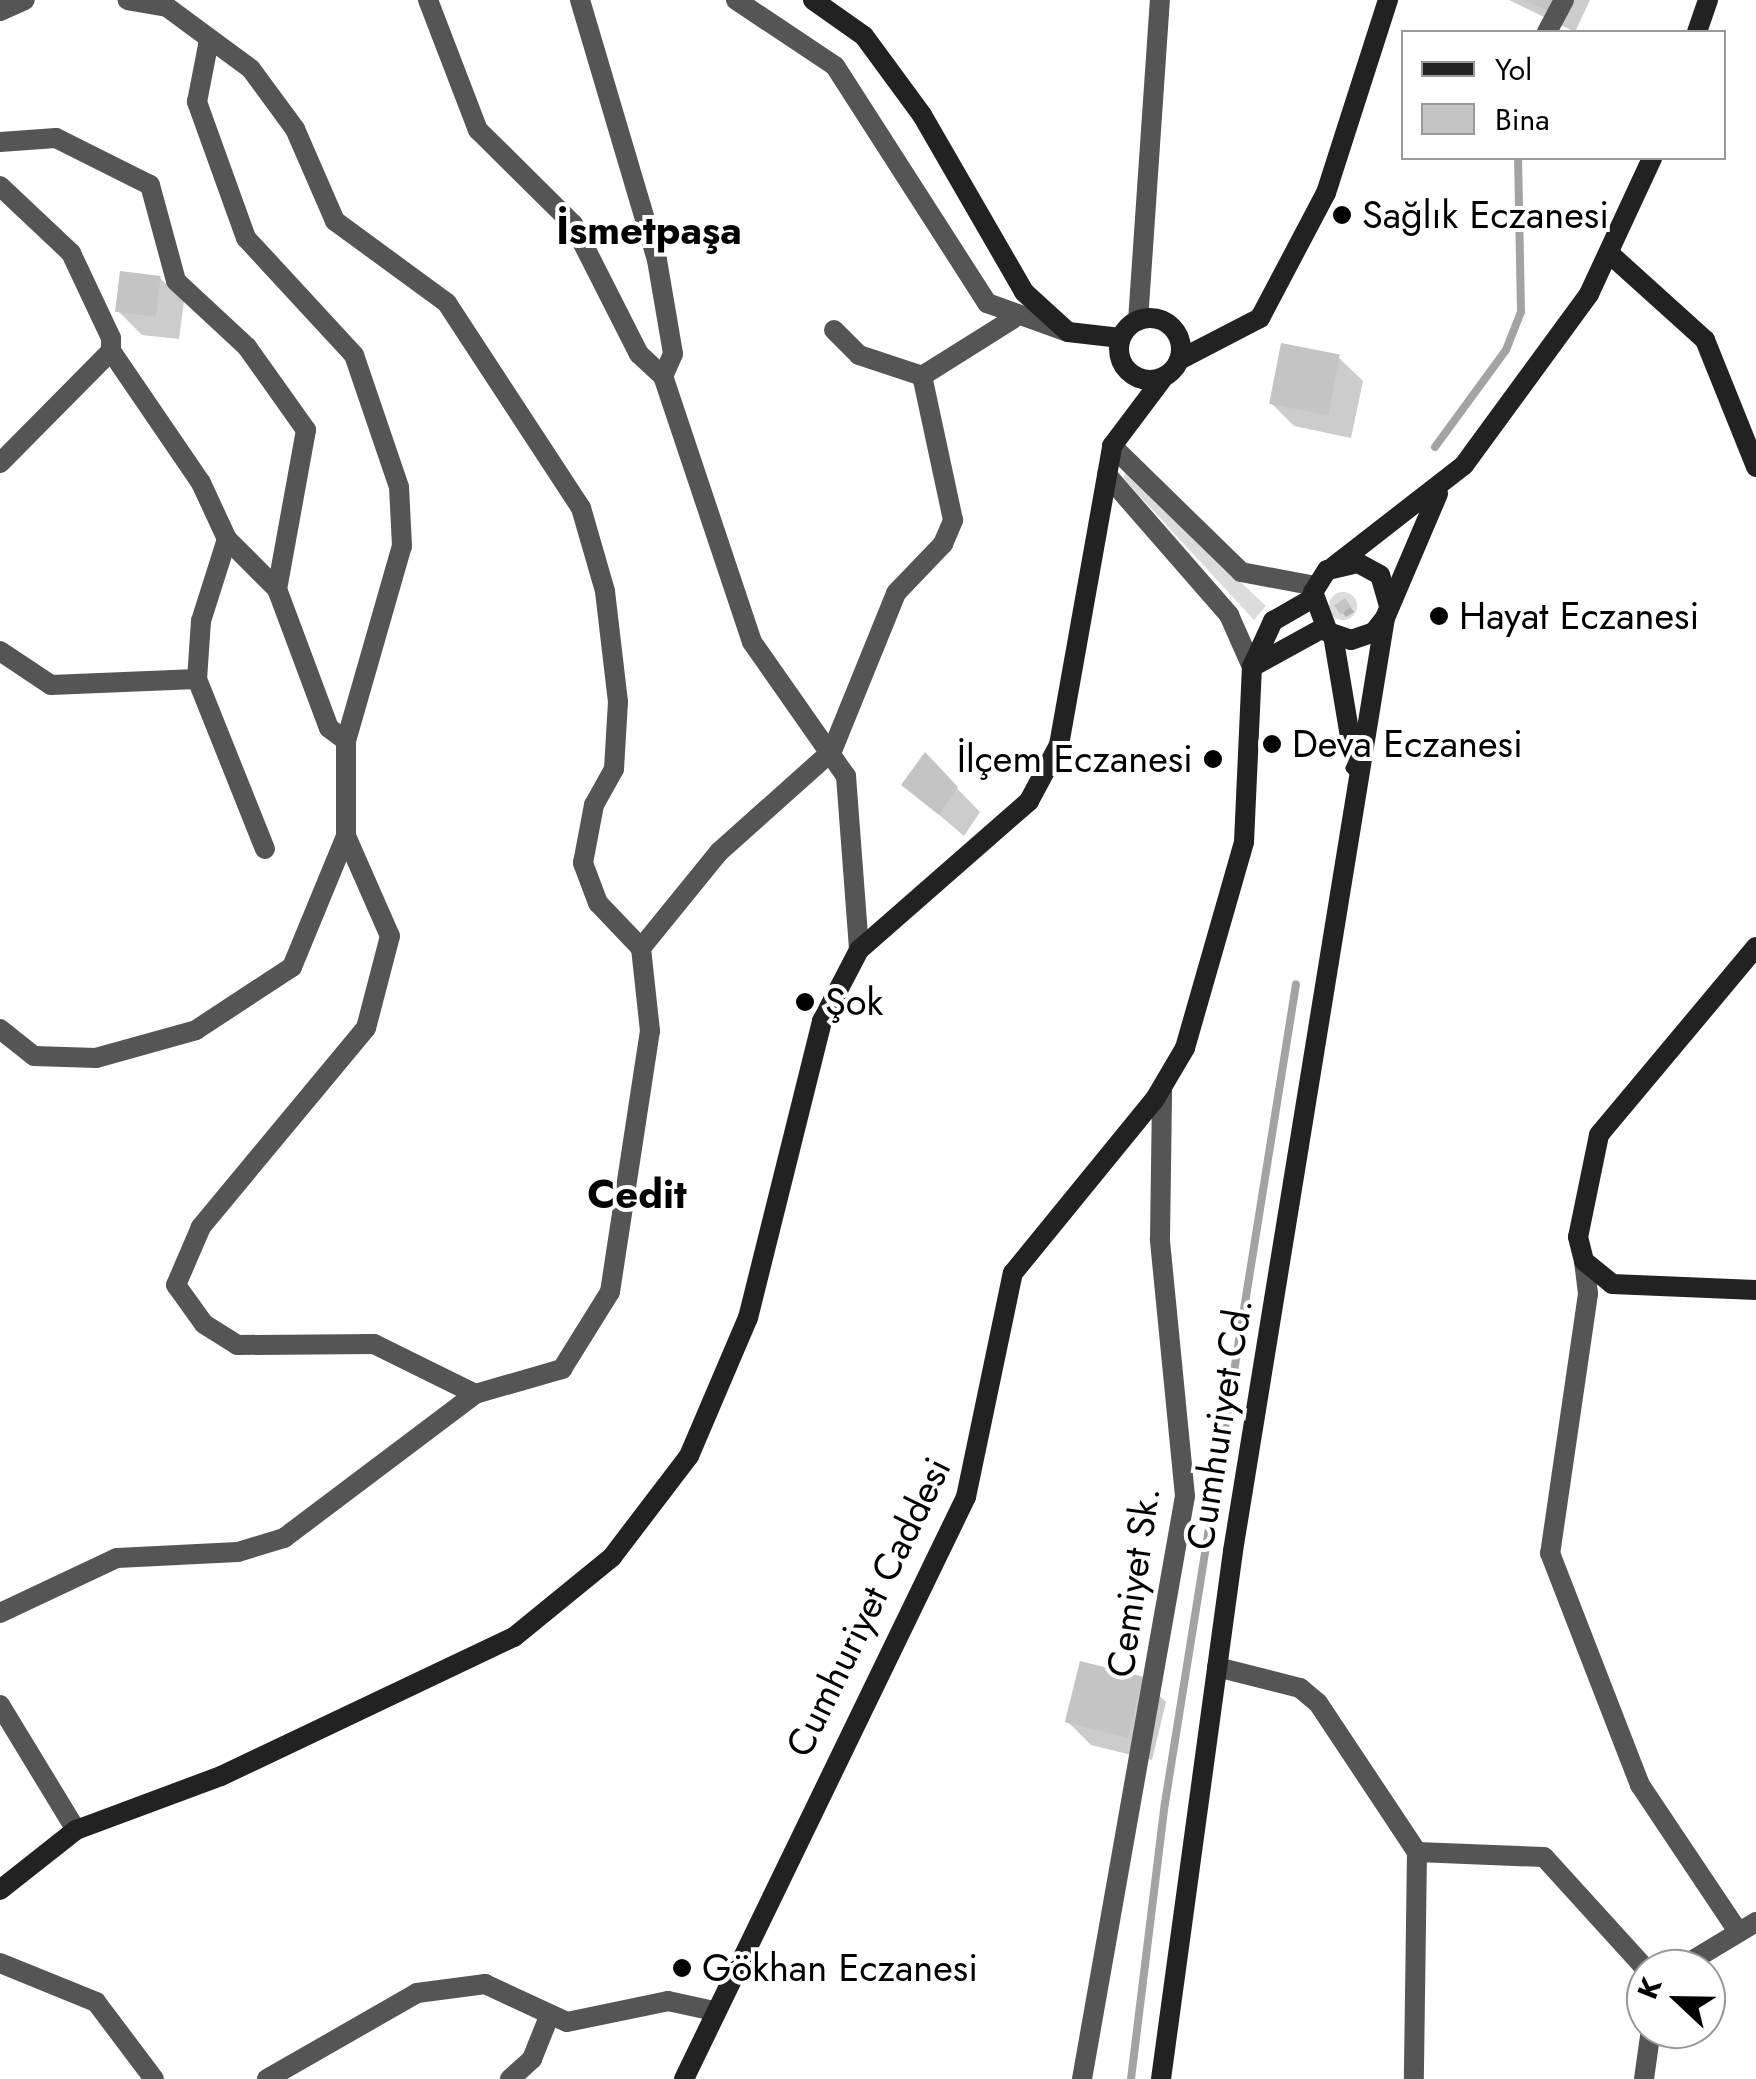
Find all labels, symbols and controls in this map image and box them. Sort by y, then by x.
legend [1401,30,1726,160]
text: Yol [1495,48,1532,91]
text: Bina [1495,98,1550,141]
place label: Sağlık Eczanesi [1362,192,1609,238]
marker: Sağlık Eczanesi [1331,204,1353,226]
district label: İsmetpaşa [556,206,742,254]
place label: Hayat Eczanesi [1459,593,1699,639]
marker: Hayat Eczanesi [1428,605,1450,627]
place label: Deva Eczanesi [1292,721,1523,767]
marker: Deva Eczanesi [1261,733,1283,755]
place label: İlçem Eczanesi [957,736,1193,782]
marker: İlçem Eczanesi [1202,748,1224,770]
place label: Şok [825,979,883,1025]
marker: Şok [794,991,816,1013]
district label: Cedit [587,1170,687,1218]
street label: Cumhuriyet Cd. [1177,1295,1261,1553]
street label: Cumhuriyet Caddesi [776,1450,960,1764]
street label: Cemiyet Sk. [1097,1484,1169,1680]
place label: Gökhan Eczanesi [702,1945,978,1991]
north arrow [1626,1949,1726,2049]
marker: Gökhan Eczanesi [671,1957,693,1979]
text: K [1627,1972,1672,2005]

